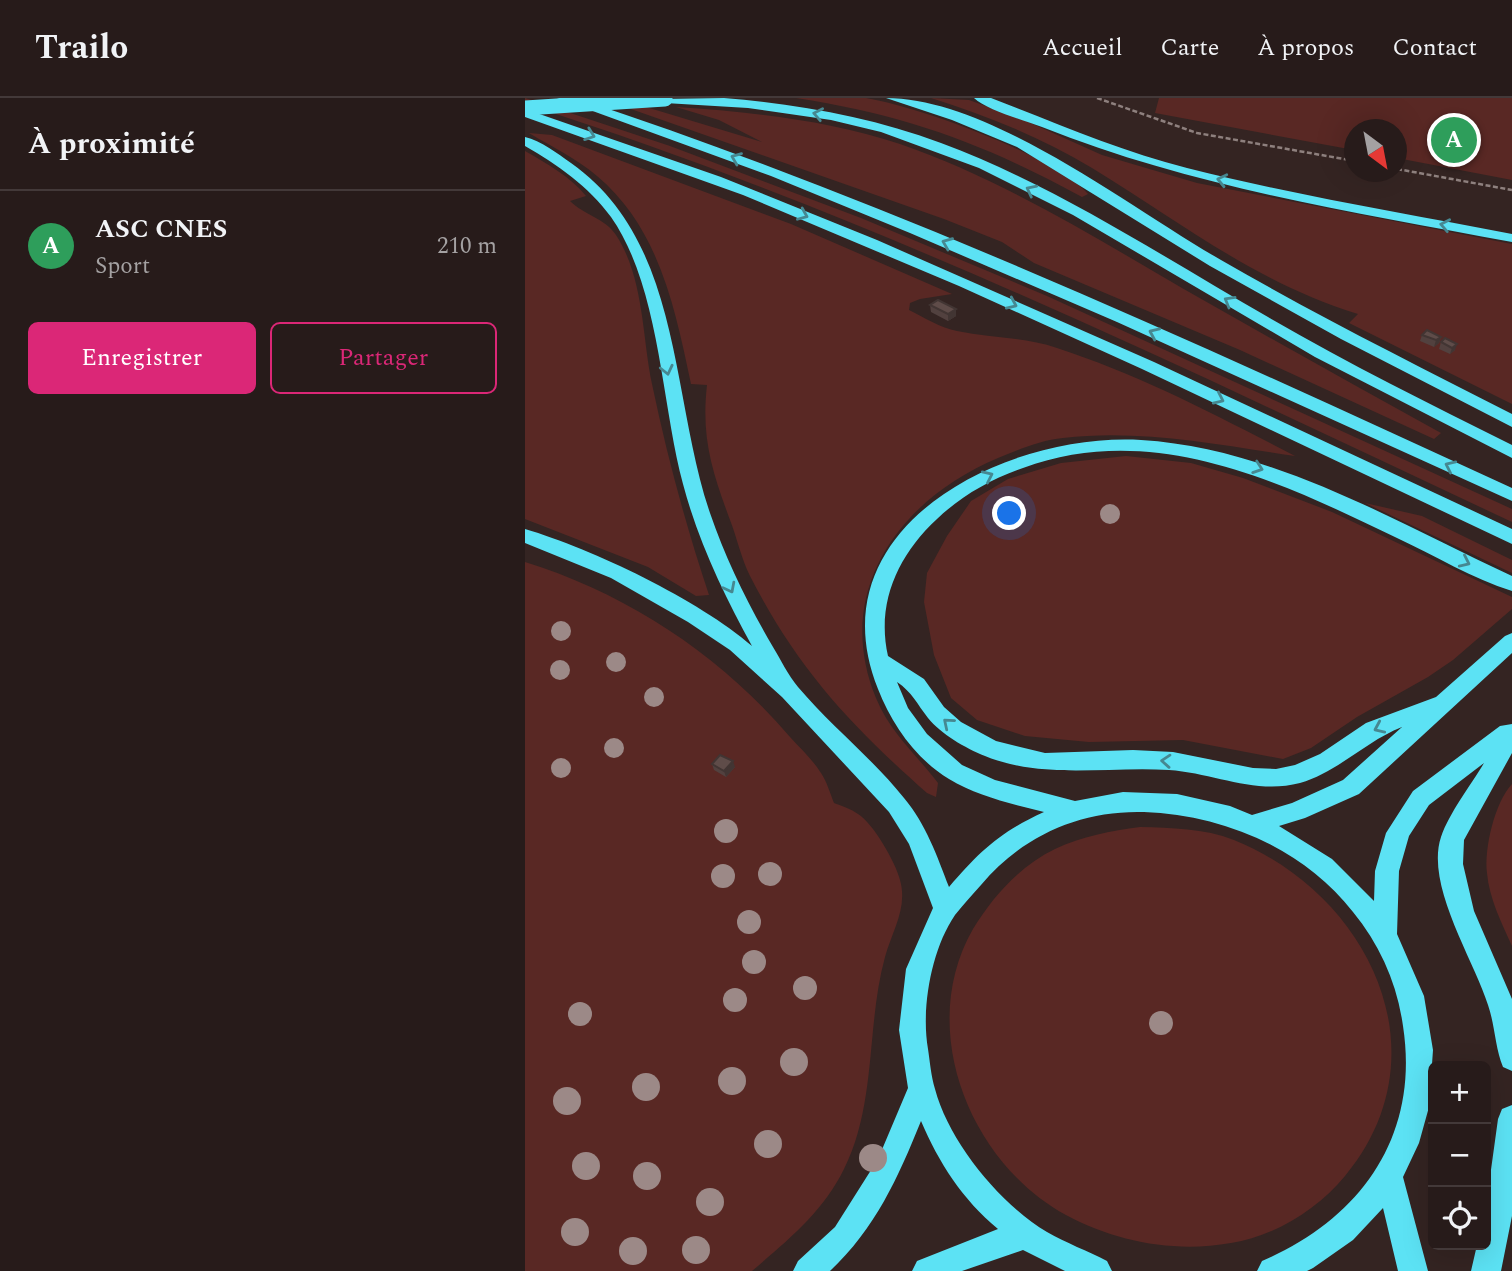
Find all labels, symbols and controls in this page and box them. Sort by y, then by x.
text: Trailo [35,23,128,73]
text: Accueil [1042,30,1122,66]
text: Carte [1160,30,1219,66]
text: À propos [1257,30,1354,66]
text: Contact [1392,30,1477,66]
one-way arrow [812,107,824,122]
pin: A [1431,114,1477,166]
north arrow [1344,119,1407,182]
text: À proximité [28,121,195,167]
one-way arrow [583,127,595,141]
one-way arrow [730,153,742,167]
one-way arrow [1216,173,1228,188]
one-way arrow [1026,184,1038,198]
one-way arrow [796,206,808,220]
text: ASC CNES [95,209,227,249]
one-way arrow [1439,218,1451,233]
text: A [42,229,60,264]
text: 210 m [437,229,497,264]
one-way arrow [942,237,954,251]
text: Sport [95,249,150,284]
one-way arrow [1005,296,1017,310]
one-way arrow [1224,297,1237,310]
button: Enregistrer [28,322,256,394]
button: Partager [270,322,497,394]
one-way arrow [1148,327,1161,341]
one-way arrow [659,364,674,376]
one-way arrow [1211,391,1224,405]
one-way arrow [1251,460,1263,474]
one-way arrow [1445,461,1457,475]
one-way arrow [981,471,994,485]
your location [992,496,1026,530]
one-way arrow [1458,554,1470,568]
one-way arrow [721,581,735,593]
one-way arrow [944,719,957,731]
one-way arrow [1374,720,1386,734]
one-way arrow [1161,754,1172,769]
map controls [1428,1061,1491,1250]
button: + [1428,1061,1491,1124]
button: − [1428,1124,1491,1187]
button: locate [1428,1187,1491,1250]

